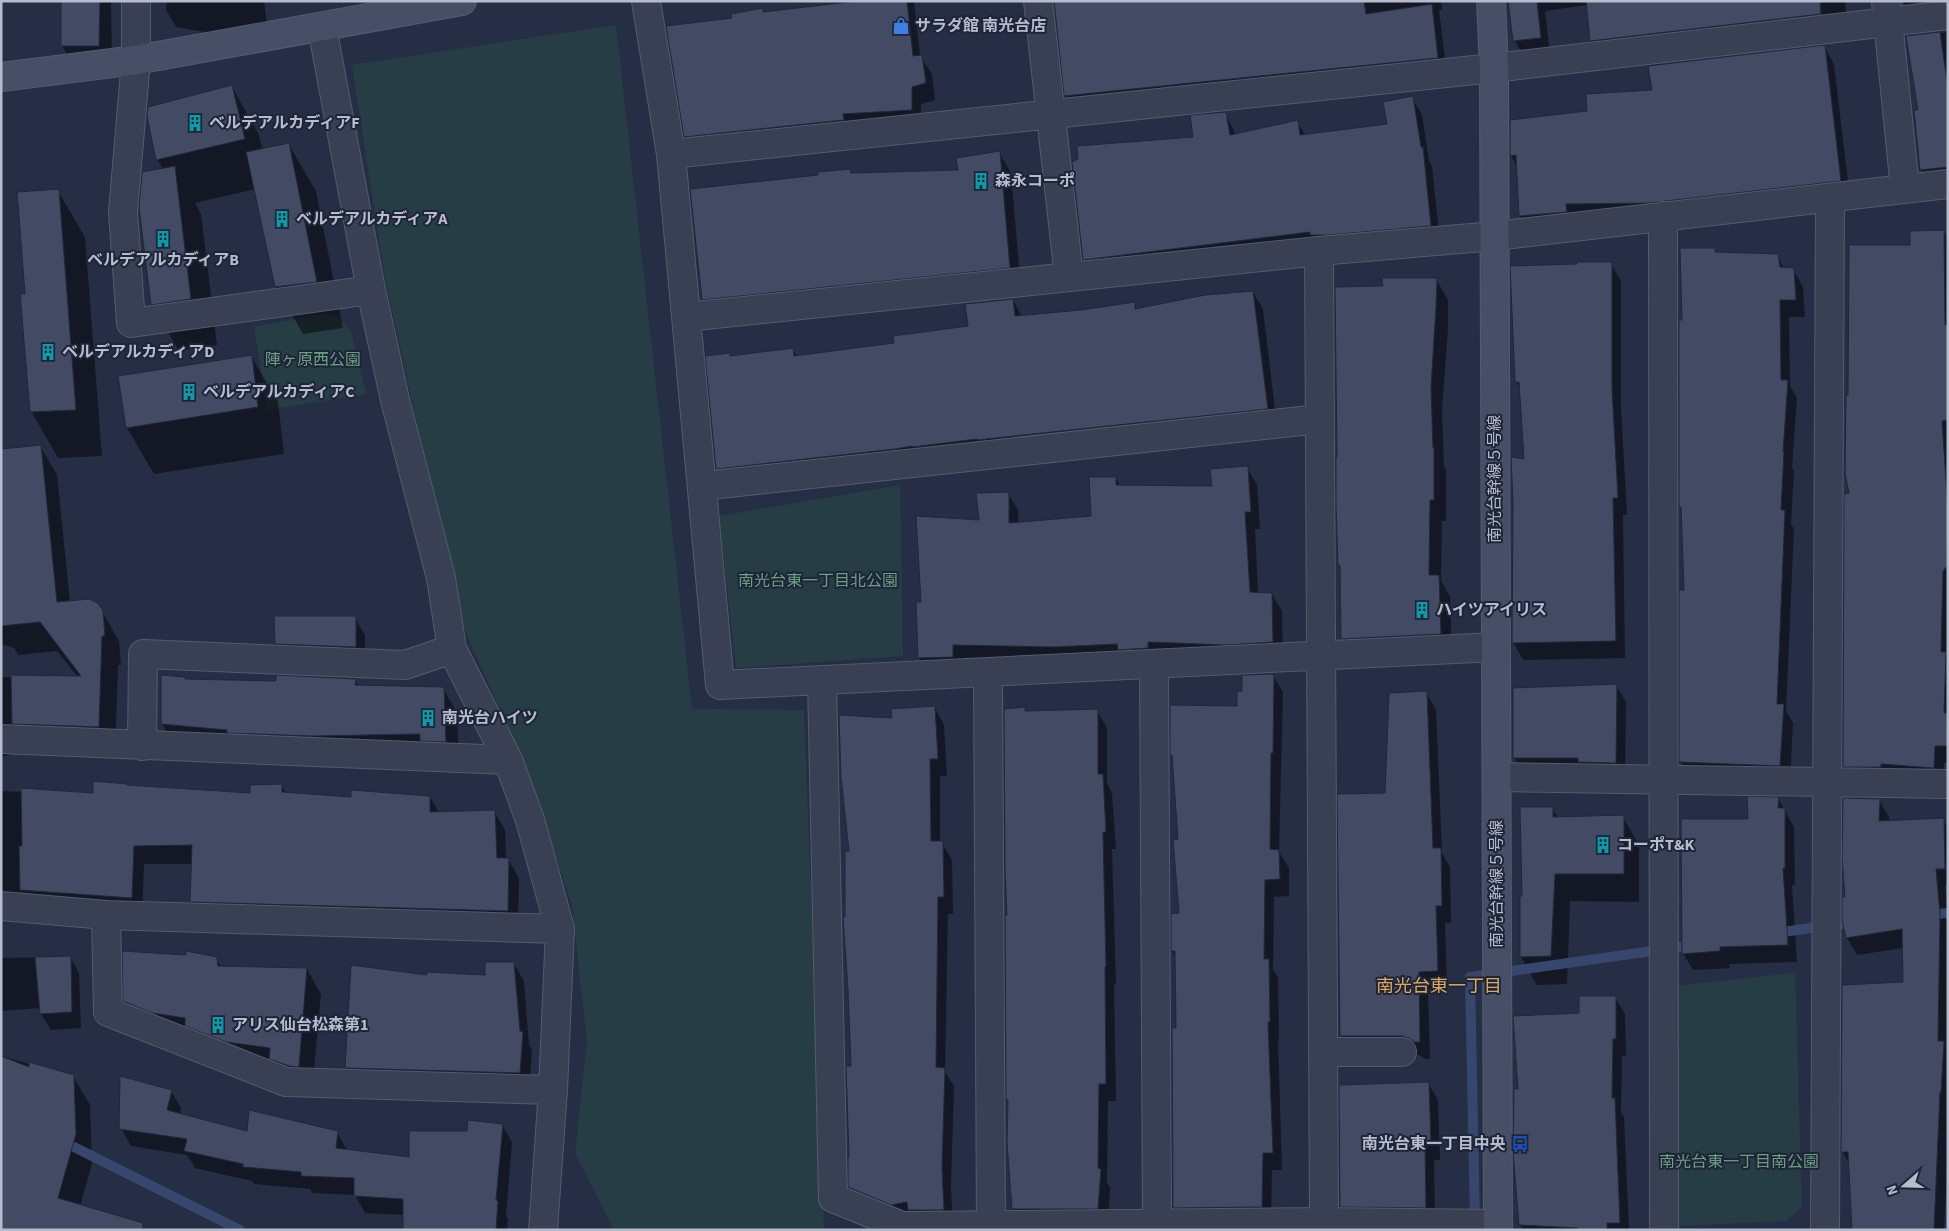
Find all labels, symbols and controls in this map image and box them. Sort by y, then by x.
place label: サラダ館 南光台店 [915,15,1046,37]
shop icon: サラダ館 南光台店 [891,16,911,36]
place label: ベルデアルカディアF [209,112,360,134]
building icon: ベルデアルカディアF [185,113,205,133]
place label: 森永コーポ [995,170,1075,192]
building icon: 森永コーポ [971,171,991,191]
place label: ベルデアルカディアA [296,208,448,230]
building icon: ベルデアルカディアA [272,209,292,229]
building icon: ベルデアルカディアB [153,229,173,249]
place label: ベルデアルカディアB [87,249,239,271]
place label: ベルデアルカディアD [62,341,214,363]
building icon: ベルデアルカディアD [38,342,58,362]
park label: 陣ヶ原西公園 [265,349,361,371]
place label: ベルデアルカディアC [203,381,355,403]
building icon: ベルデアルカディアC [179,382,199,402]
street label: 南光台幹線５号線 [1484,415,1506,543]
park label: 南光台東一丁目北公園 [738,570,898,592]
place label: ハイツアイリス [1436,599,1547,621]
building icon: ハイツアイリス [1412,600,1432,620]
place label: 南光台ハイツ [442,707,538,729]
building icon: 南光台ハイツ [418,708,438,728]
street label: 南光台幹線５号線 [1486,820,1508,948]
place label: コーポT&K [1617,834,1695,856]
building icon: コーポT&K [1593,835,1613,855]
district label: 南光台東一丁目 [1376,974,1502,999]
place label: アリス仙台松森第1 [232,1014,368,1036]
building icon: アリス仙台松森第1 [208,1015,228,1035]
place label: 南光台東一丁目中央 [1362,1133,1506,1155]
bus stop icon: 南光台東一丁目中央 [1510,1134,1530,1154]
park label: 南光台東一丁目南公園 [1659,1151,1819,1173]
north arrow [1879,1161,1929,1211]
text: N [1882,1182,1904,1198]

